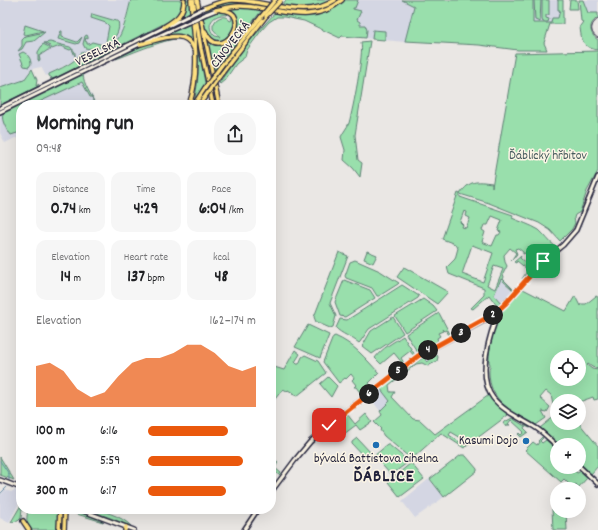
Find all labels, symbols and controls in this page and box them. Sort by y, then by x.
street label: CÍNOVECKÁ [207,17,256,73]
street label: VESELSKÁ [72,34,124,72]
text: Morning run [36,109,134,140]
button: share [214,113,256,155]
text: 09:48 [36,140,62,159]
park label: Ďáblický hřbitov [509,147,587,166]
text: Distance [53,182,89,198]
text: Time [137,182,155,198]
text: Pace [212,182,231,198]
text: 0.74 [51,198,76,222]
text: 4:29 [133,198,159,222]
text: 6:04 [199,198,226,222]
text: km [76,203,91,219]
text: /km [226,203,244,219]
pin [526,244,560,278]
text: Elevation [52,250,90,266]
text: Heart rate [124,250,168,266]
text: kcal [213,250,230,266]
icon: arrive [532,250,554,272]
text: 14 [60,266,71,290]
text: 137 [127,266,145,290]
text: 48 [214,266,228,290]
text: m [71,271,81,287]
text: bpm [145,271,165,287]
pin: 2 [483,305,503,325]
text: 2 [491,307,495,323]
text: Elevation [36,312,81,331]
text: 162–174 m [210,312,256,331]
pin: 3 [451,323,471,343]
text: 3 [459,325,463,341]
pin: 4 [418,340,438,360]
text: 4 [426,342,430,358]
map controls [550,350,586,518]
button: locate [550,350,586,386]
pin: 5 [388,361,408,381]
text: 5 [395,363,401,379]
pin: 6 [359,384,379,404]
text: 6 [366,386,372,402]
button: layers [550,394,586,430]
pin [312,408,346,442]
icon: check [318,414,340,436]
text: 100 m [36,422,65,441]
text: 6:16 [100,422,118,441]
place label: Kasumi Dojo [459,432,518,451]
marker: Kasumi Dojo [521,436,531,446]
button: + [550,438,586,474]
marker: bývalá Battistova cihelna [371,440,381,450]
place label: bývalá Battistova cihelna [314,450,439,469]
text: 200 m [36,452,68,471]
text: 5:59 [100,452,120,471]
district label: ĎÁBLICE [354,466,414,490]
text: 300 m [36,482,68,501]
text: 6:17 [100,482,116,501]
button: − [550,482,586,518]

